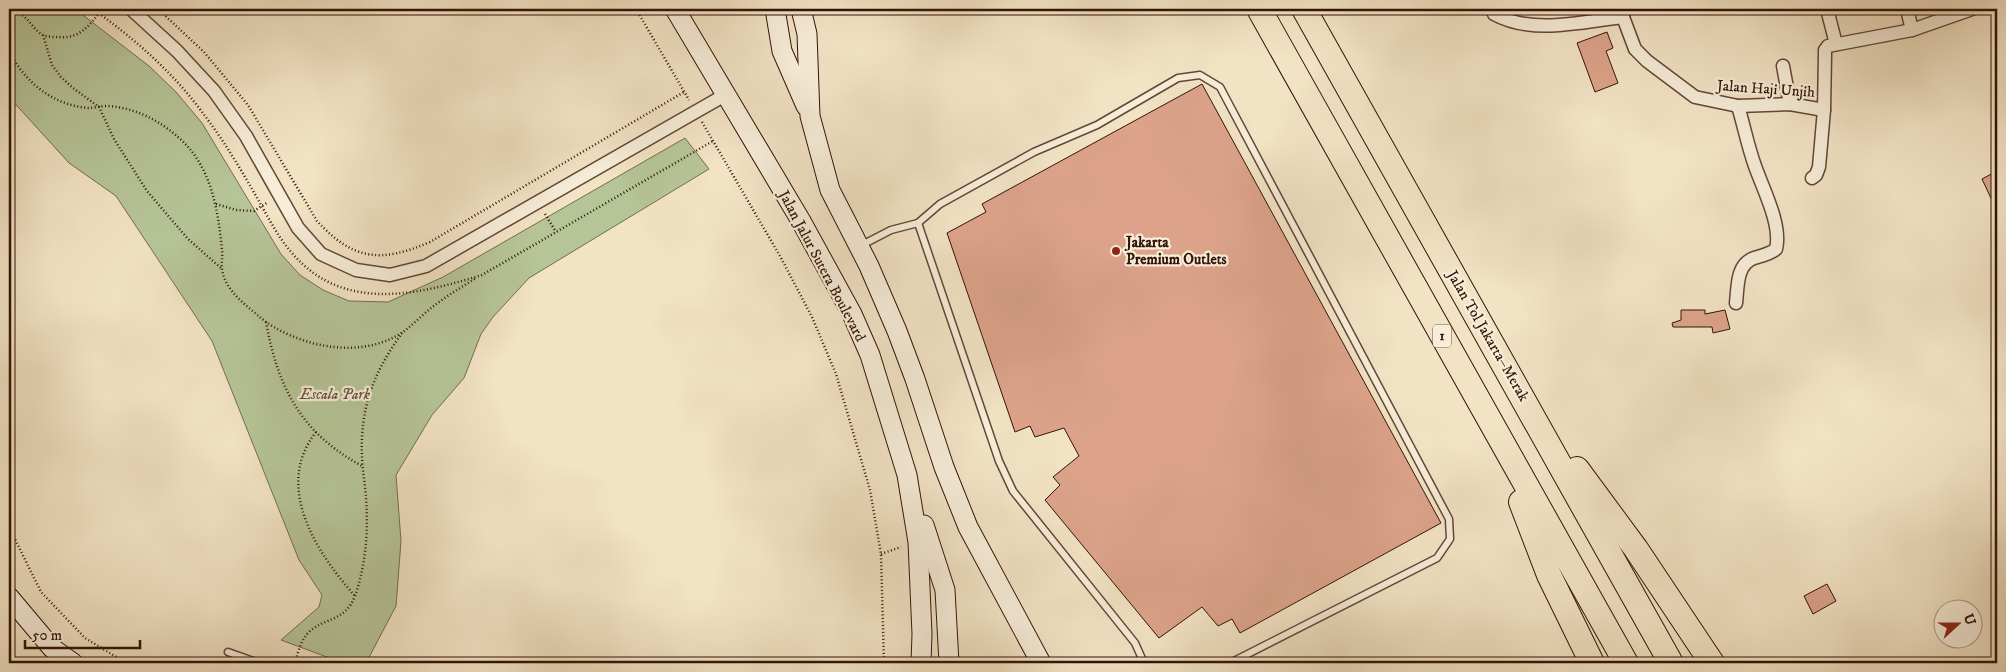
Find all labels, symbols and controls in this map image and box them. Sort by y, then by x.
street label: Jalan Haji Unjih [1714,76,1816,102]
street label: Jalan Jalur Sutera Boulevard [773,185,870,345]
place label: Jakarta Premium Outlets [1124,233,1226,269]
marker: Jakarta Premium Outlets [1110,245,1122,257]
street label: Jalan Tol Jakarta–Merak [1442,265,1534,405]
road number: 1 [1433,324,1451,348]
park label: Escala Park [299,385,371,404]
north arrow [1934,600,1984,650]
text: U [1959,611,1980,628]
scale bar [25,617,140,649]
text: 50 m [32,626,62,645]

